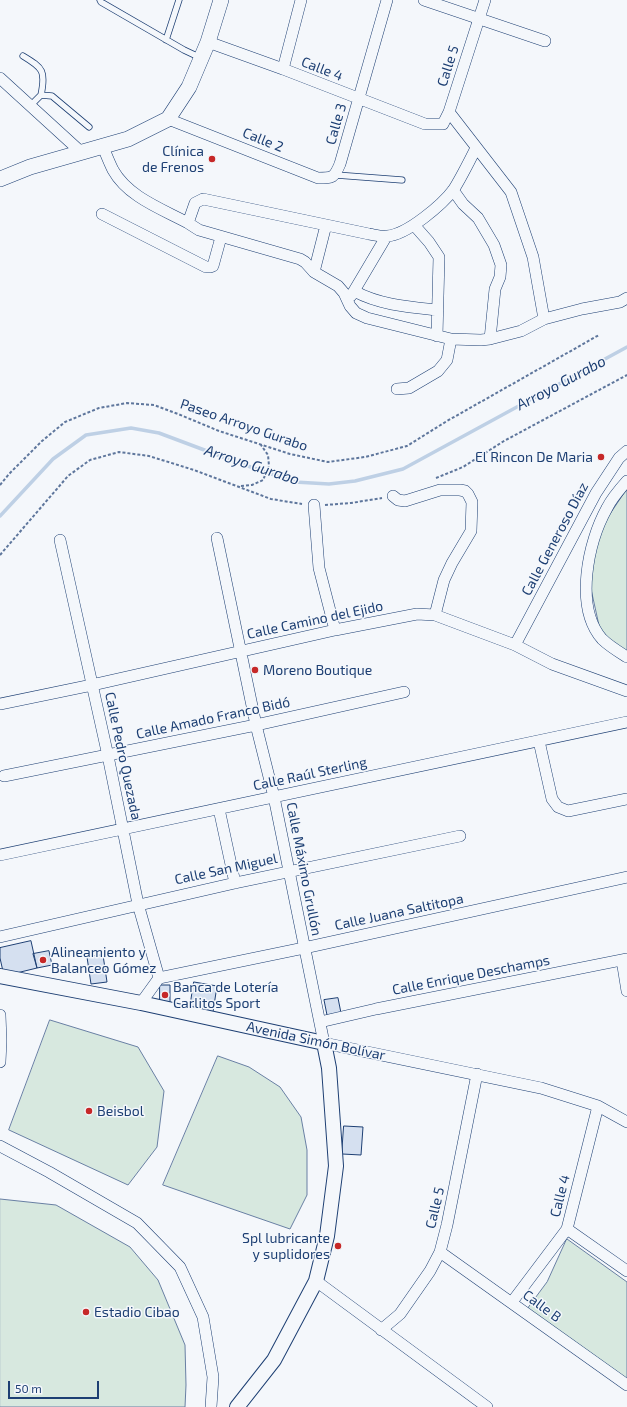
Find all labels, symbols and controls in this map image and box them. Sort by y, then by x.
street label: Calle 5 [434,43,462,89]
street label: Calle 4 [299,53,345,85]
street label: Calle 3 [322,101,350,147]
street label: Calle 2 [240,124,286,156]
place label: Clínica de Frenos [142,143,204,176]
marker: Clínica de Frenos [207,154,217,164]
water label: Arroyo Gurabo [513,352,609,414]
street label: Paseo Arroyo Gurabo [178,395,310,455]
water label: Arroyo Gurabo [202,441,302,489]
place label: El Rincon De Maria [475,449,593,465]
marker: El Rincon De Maria [596,452,606,462]
street label: Calle Generoso Díaz [518,480,592,598]
street label: Calle Camino del Ejido [245,597,385,643]
place label: Moreno Boutique [263,662,372,678]
marker: Moreno Boutique [250,665,260,675]
street label: Calle Pedro Quezada [101,691,145,821]
street label: Calle Amado Franco Bidó [134,693,292,743]
street label: Calle Raúl Sterling [252,754,368,794]
street label: Calle Máximo Grullón [283,801,325,937]
street label: Calle San Miguel [173,850,279,888]
street label: Calle Juana Saltitopa [333,890,465,934]
place label: Alineamiento y Balanceo Gómez [51,944,156,976]
street label: Calle Enrique Deschamps [391,951,551,999]
marker: Alineamiento y Balanceo Gómez [38,955,48,965]
place label: Banca de Lotería Carlitos Sport [173,979,279,1012]
marker: Banca de Lotería Carlitos Sport [160,990,170,1000]
street label: Avenida Simón Bolívar [245,1018,387,1064]
place label: Beisbol [97,1103,144,1119]
marker: Beisbol [84,1106,94,1116]
street label: Calle 4 [547,1173,573,1219]
street label: Calle 5 [422,1186,448,1230]
place label: Spl lubricante y suplidores [242,1230,330,1262]
marker: Spl lubricante y suplidores [333,1241,343,1251]
street label: Calle B [520,1286,564,1326]
place label: Estadio Cibao [94,1304,180,1320]
marker: Estadio Cibao [81,1307,91,1317]
scale bar [10,1373,101,1399]
text: 50 m [15,1381,42,1395]

